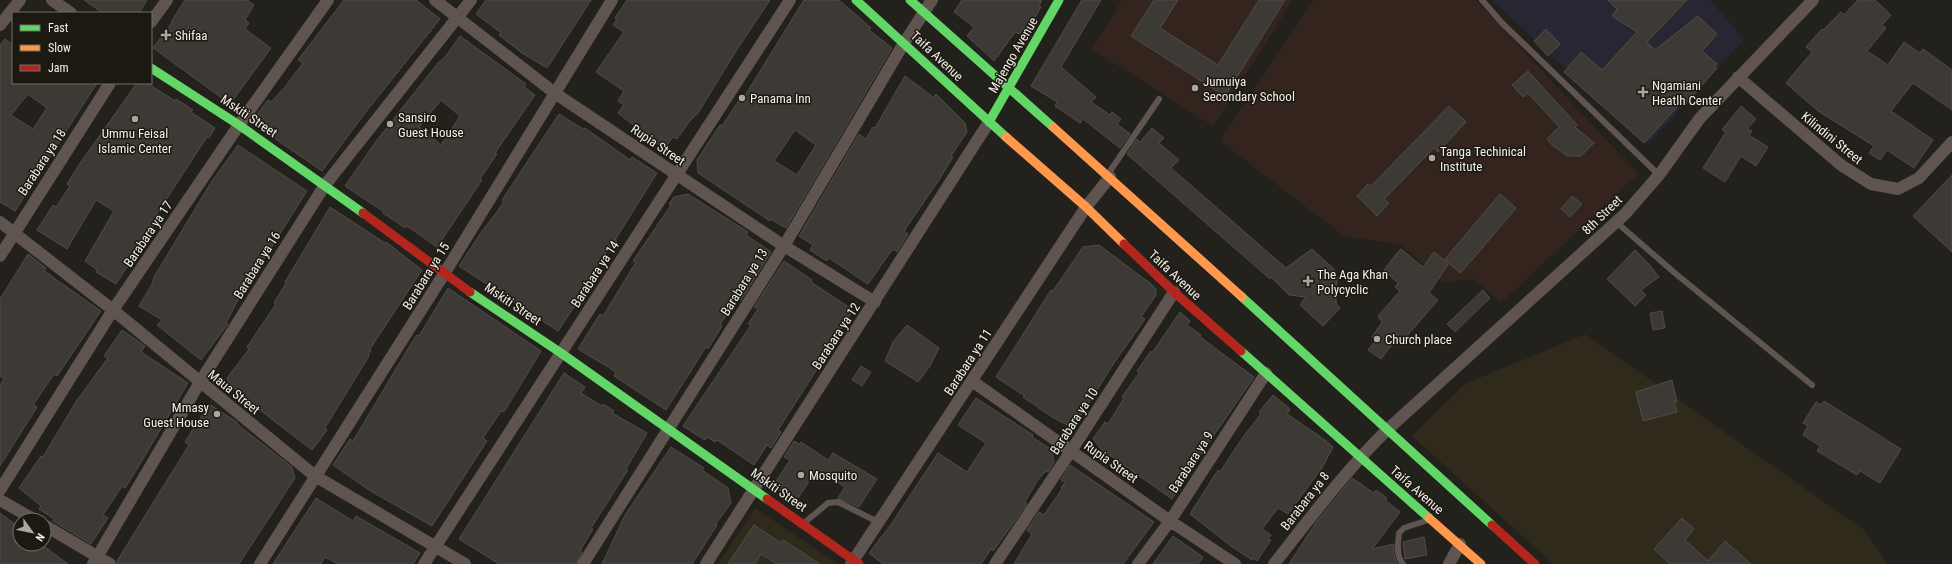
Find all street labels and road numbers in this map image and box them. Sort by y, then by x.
street label: Majengo Avenue [985,15,1041,95]
street label: Taifa Avenue [908,28,966,84]
street label: Mskiti Street [218,92,280,140]
street label: Kilindini Street [1798,109,1866,167]
street label: Rupia Street [628,121,688,169]
street label: Barabara ya 18 [15,126,69,198]
street label: 8th Street [1579,192,1625,238]
street label: Barabara ya 17 [120,198,176,270]
street label: Barabara ya 16 [230,229,284,301]
street label: Barabara ya 14 [568,237,622,310]
street label: Barabara ya 15 [399,240,453,312]
street label: Barabara ya 13 [717,246,771,318]
street label: Taifa Avenue [1146,247,1204,303]
street label: Mskiti Street [482,280,544,328]
street label: Barabara ya 12 [809,300,863,372]
street label: Barabara ya 11 [941,326,995,398]
street label: Maua Street [205,367,263,417]
street label: Barabara ya 10 [1047,385,1101,457]
street label: Barabara ya 9 [1166,429,1216,495]
street label: Rupia Street [1081,438,1141,486]
street label: Taifa Avenue [1387,463,1447,517]
street label: Mskiti Street [748,465,810,515]
street label: Barabara ya 8 [1278,469,1332,533]

